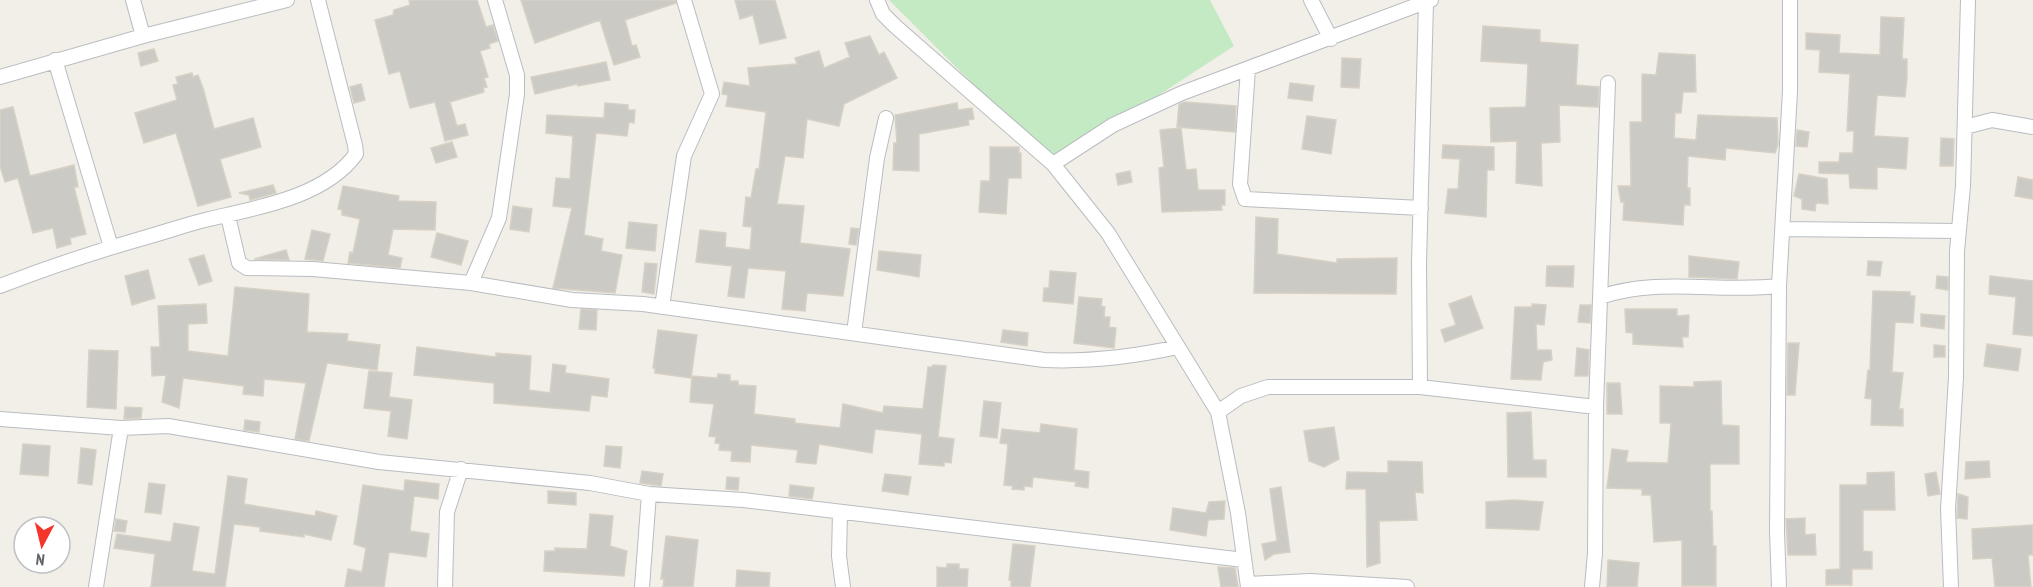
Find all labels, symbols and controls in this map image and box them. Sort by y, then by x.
north arrow [12,515,72,575]
text: N [35,549,46,570]

